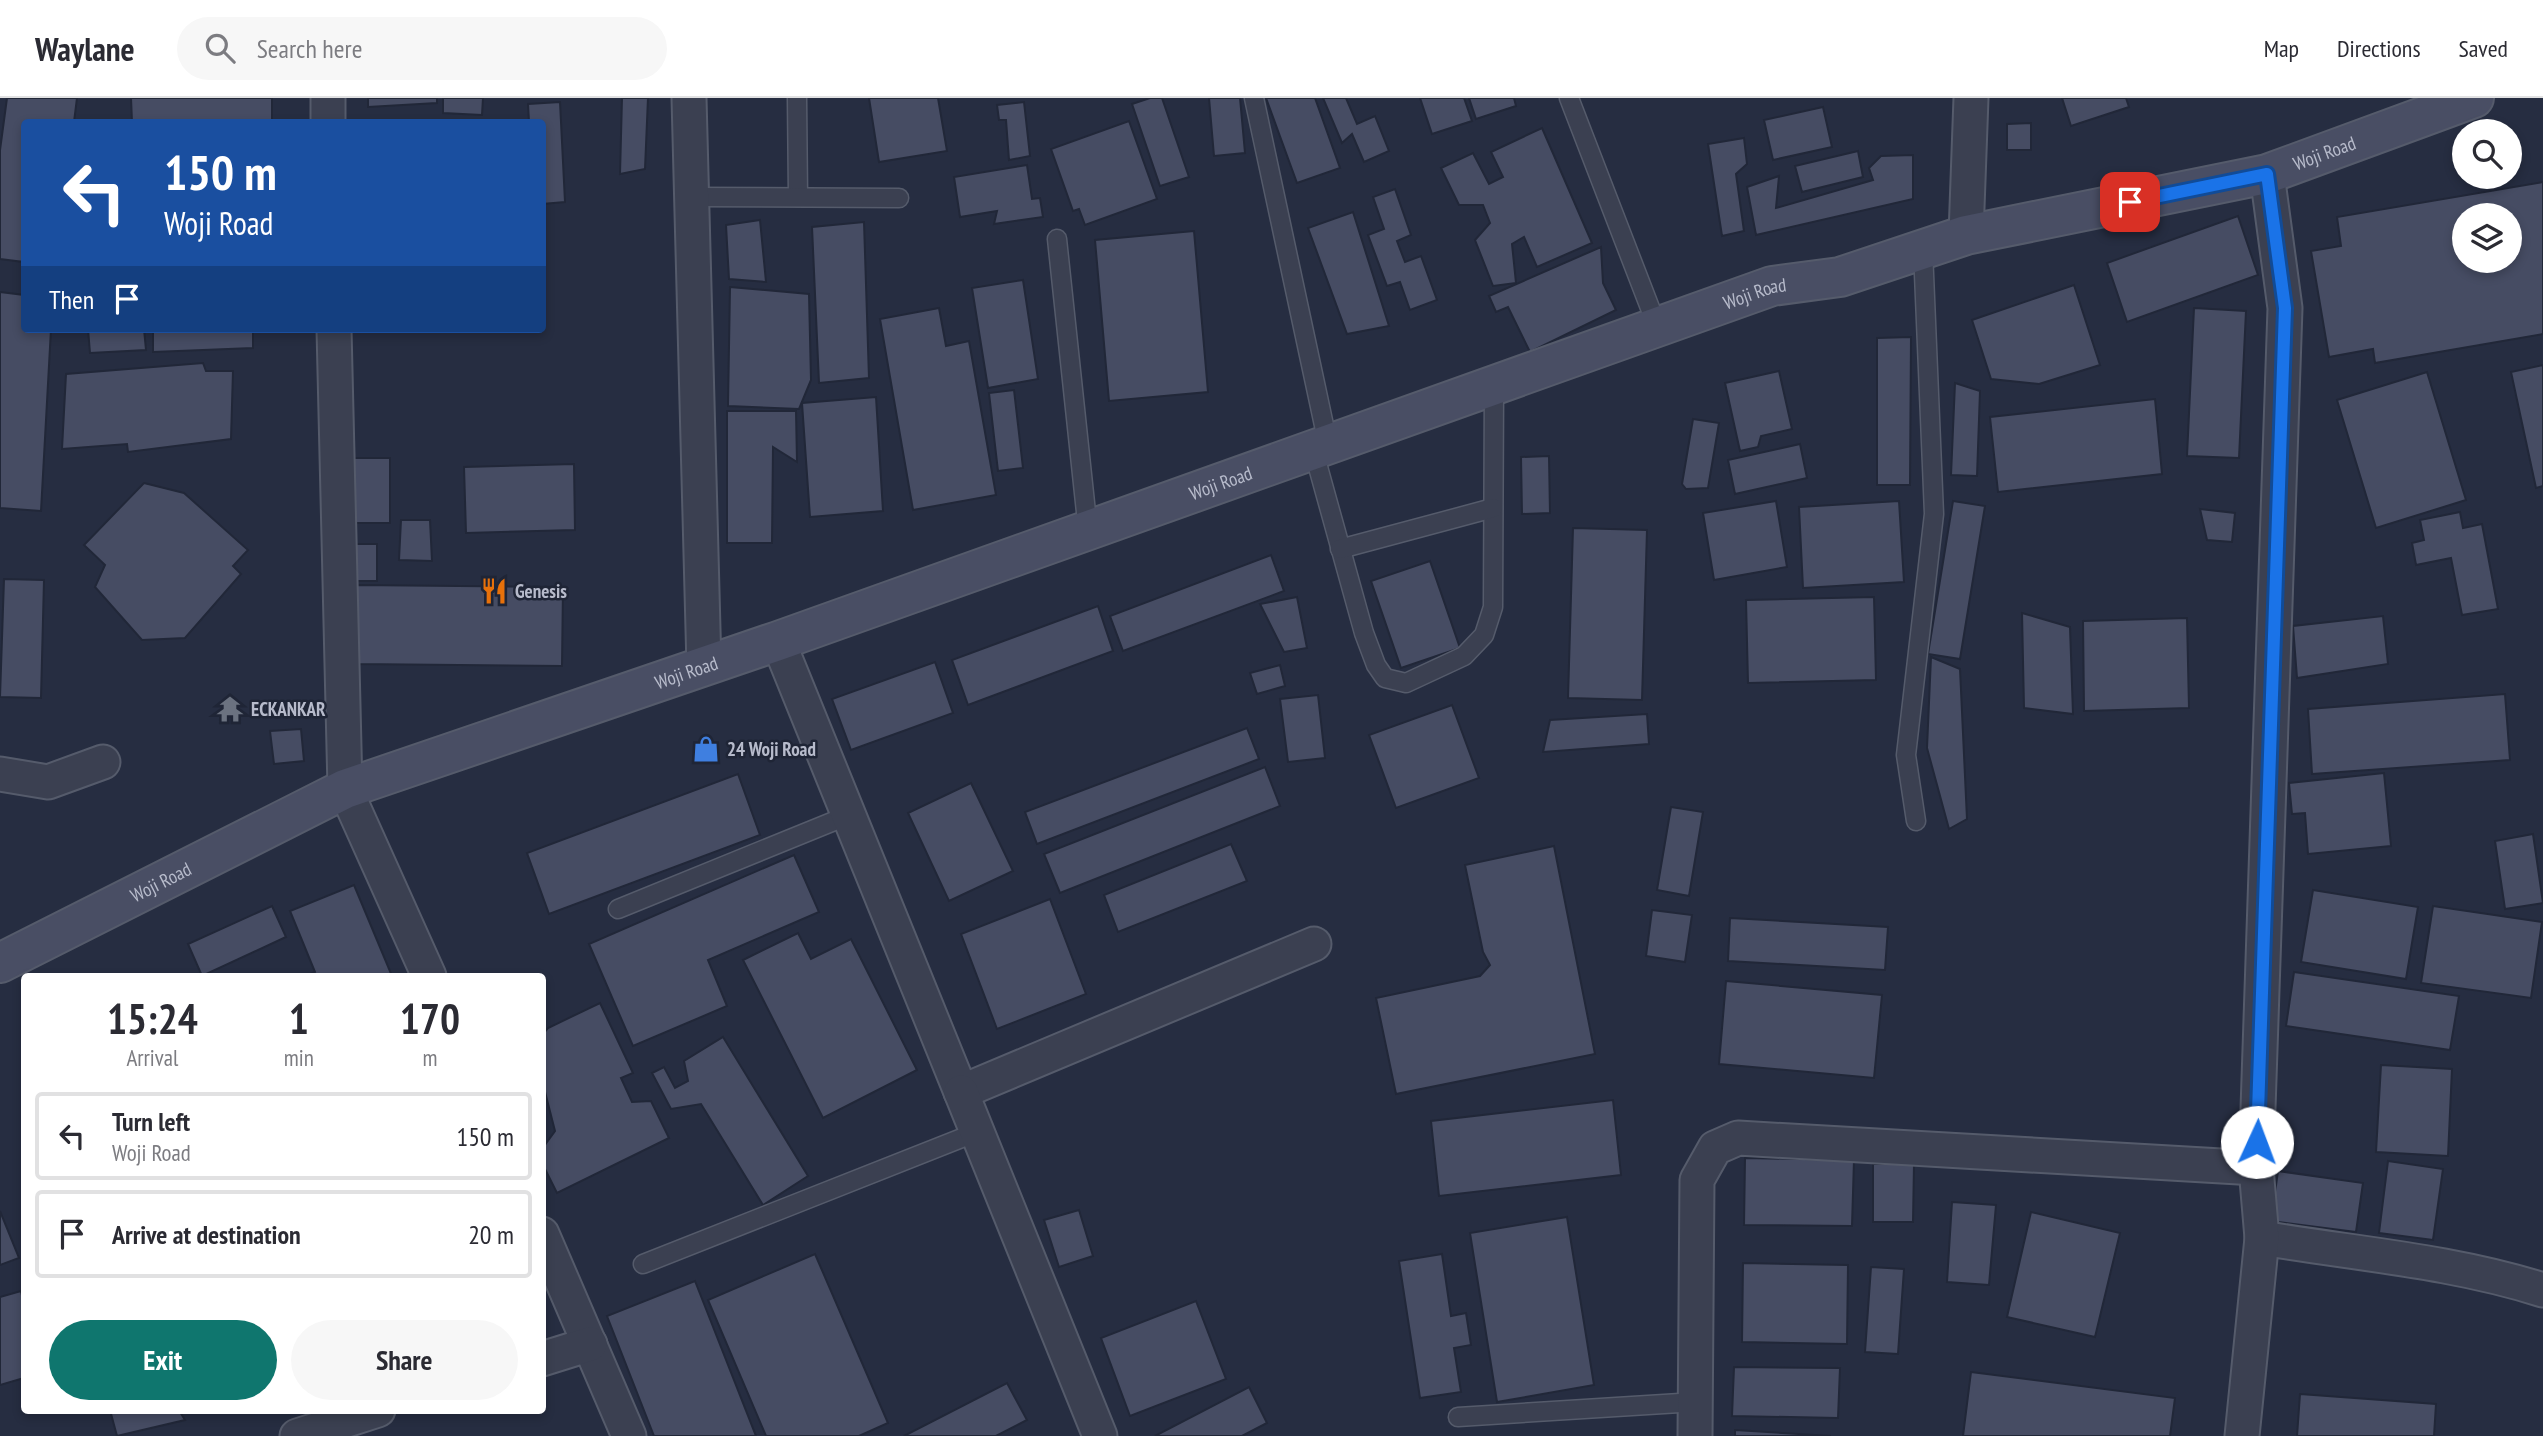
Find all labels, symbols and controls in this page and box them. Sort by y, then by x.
search box [177,17,667,80]
text: Waylane [35,27,135,70]
icon: search [201,29,239,67]
text: Search here [257,32,362,65]
text: Map [2264,33,2299,64]
text: Directions [2337,33,2421,64]
text: Saved [2459,33,2508,64]
map controls [2452,119,2522,273]
button: search [2452,119,2522,189]
street label: Woji Road [2290,131,2359,175]
text: 150 m [164,140,277,204]
icon: left [49,147,140,238]
pin [2100,172,2160,232]
icon: arrive [2111,183,2149,221]
text: Woji Road [164,202,273,244]
button: layers [2452,203,2522,273]
street label: Woji Road [1720,272,1787,314]
icon: arrive [108,280,146,318]
text: Then [49,283,94,316]
street label: Woji Road [1186,461,1255,505]
restaurant icon: Genesis [479,576,509,606]
place label: Genesis [515,579,567,603]
street label: Woji Road [652,651,721,694]
temple icon: ECKANKAR [215,694,245,724]
place label: ECKANKAR [251,697,326,721]
shop icon: 24 Woji Road [691,734,721,764]
place label: 24 Woji Road [727,737,816,761]
street label: Woji Road [126,857,195,907]
text: 15:24 [107,991,198,1046]
text: 1 [289,991,309,1046]
text: 170 [400,991,460,1046]
text: Arrival [126,1043,178,1072]
text: min [284,1043,314,1072]
text: m [422,1043,437,1072]
text: Turn left [112,1105,190,1138]
position arrow [2220,1105,2294,1179]
icon: left [53,1117,91,1155]
text: 150 m [456,1120,514,1153]
text: Woji Road [112,1138,191,1167]
icon: arrive [53,1215,91,1253]
text: Arrive at destination [112,1218,301,1251]
text: 20 m [468,1218,514,1251]
button: Exit [49,1320,277,1400]
button: Share [291,1320,518,1400]

